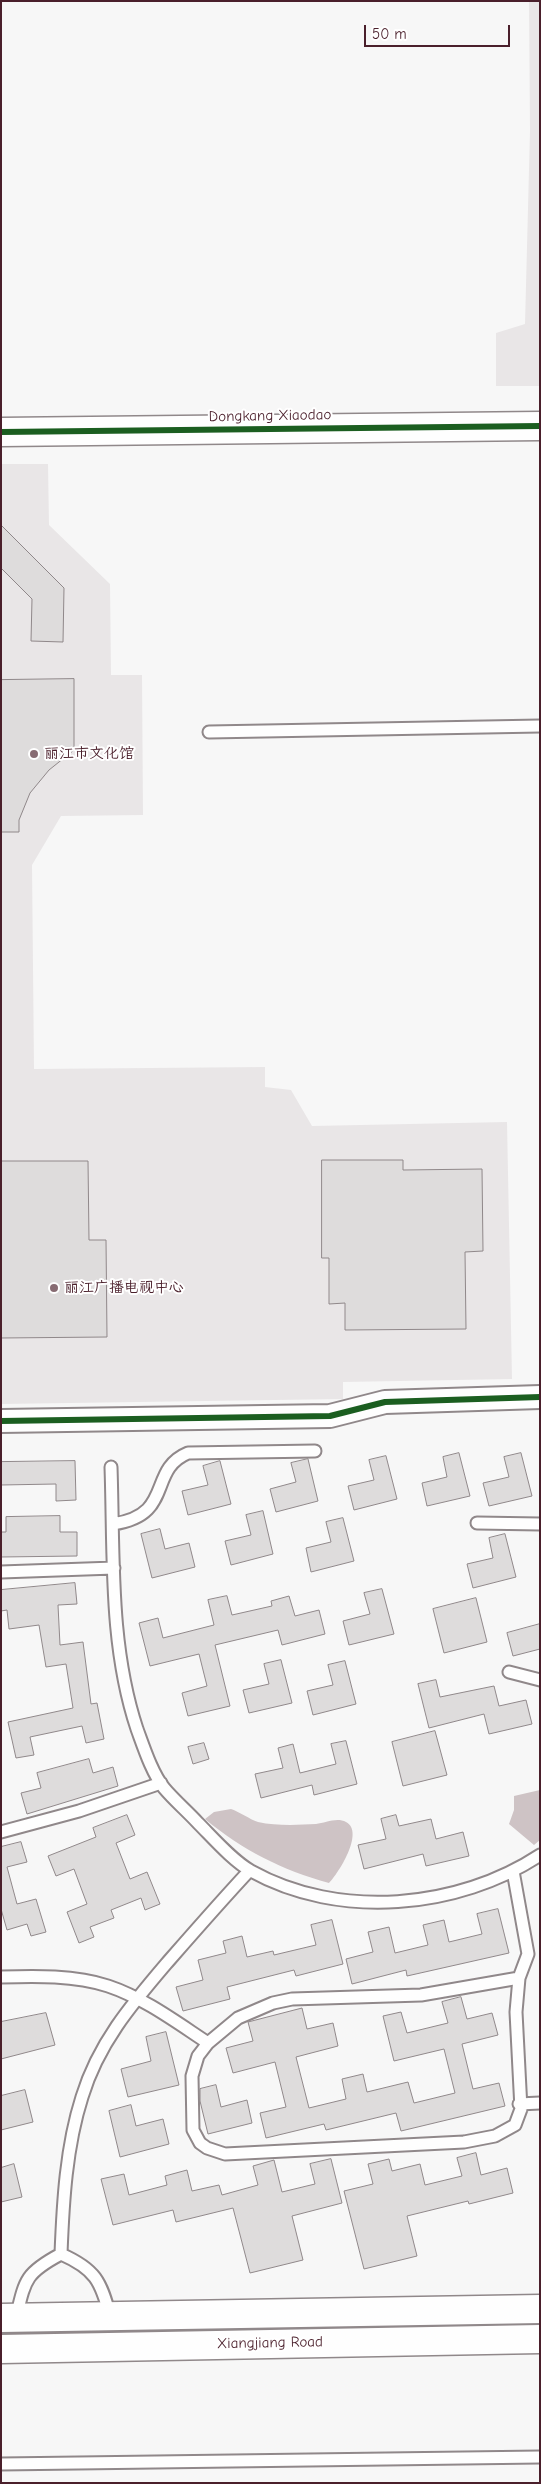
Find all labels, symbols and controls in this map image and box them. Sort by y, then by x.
scale bar [366,15,512,47]
text: 50 m [372,25,407,43]
street label: Dongkang Xiaodao [209,406,331,426]
place label: 丽江市文化馆 [44,745,134,763]
marker: 丽江市文化馆 [28,748,40,760]
place label: 丽江广播电视中心 [64,1279,184,1297]
marker: 丽江广播电视中心 [48,1282,60,1294]
street label: Xiangjiang Road [217,2333,323,2353]

